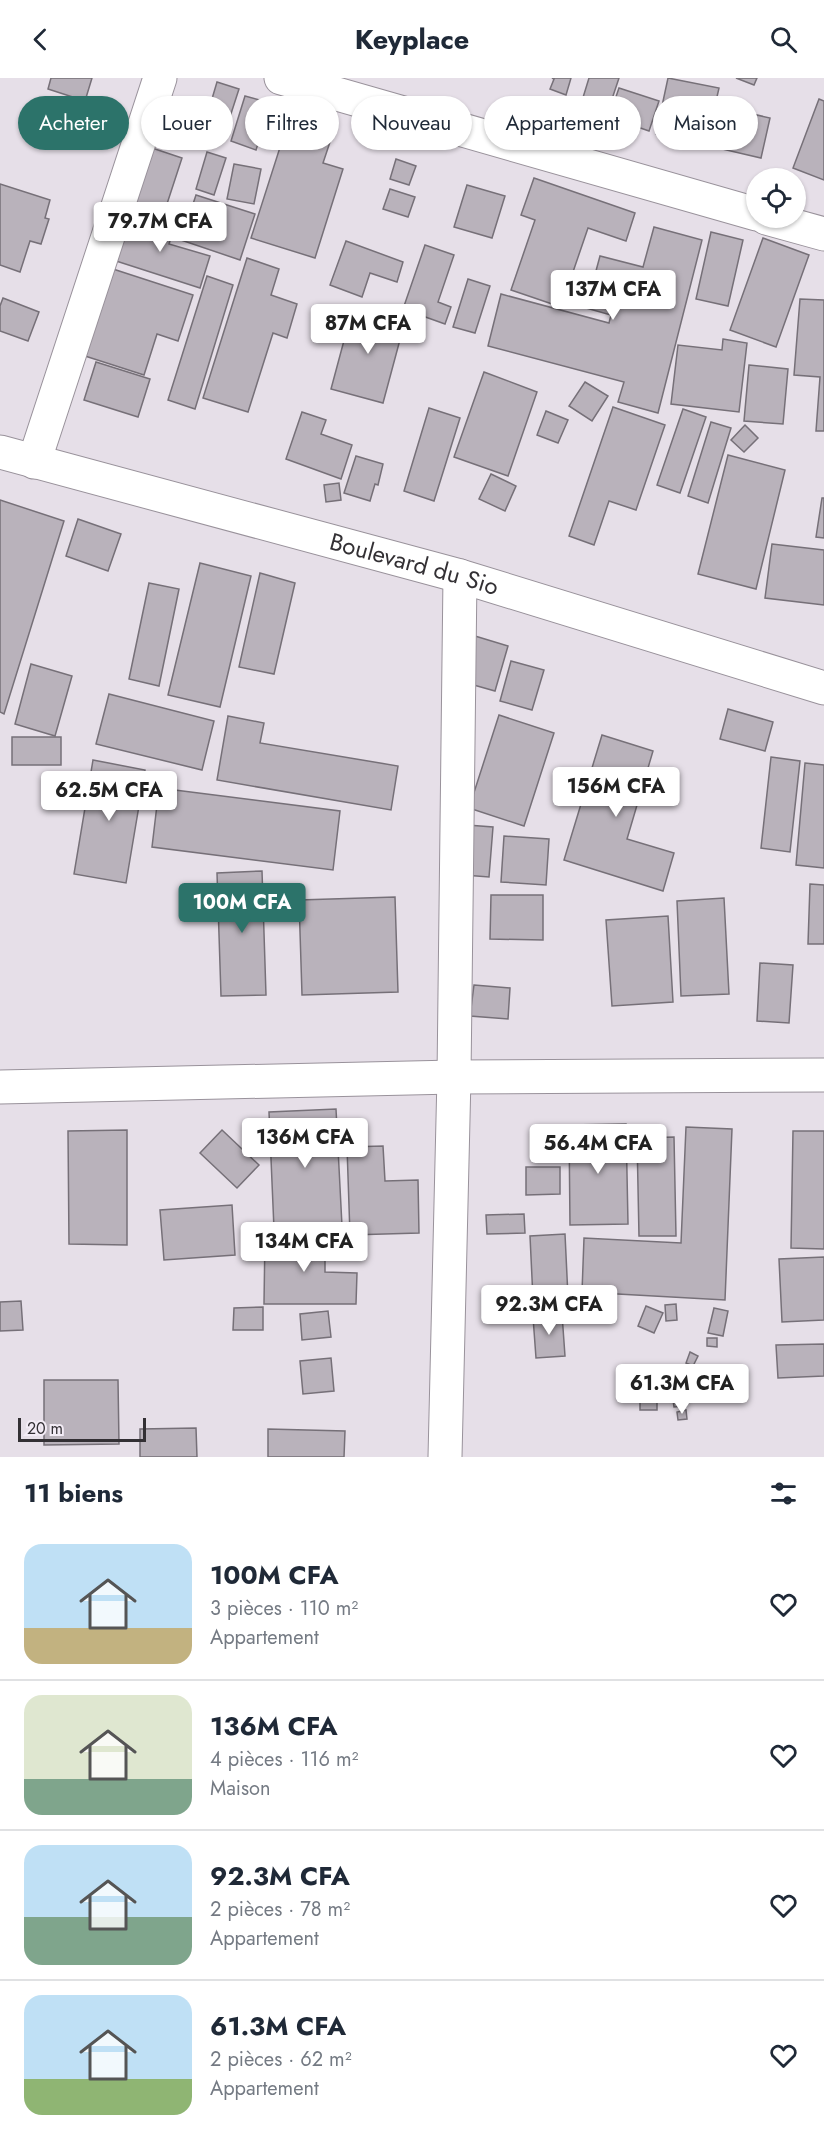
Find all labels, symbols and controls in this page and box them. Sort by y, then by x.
text: Keyplace [355,20,469,59]
icon: back [24,23,57,56]
icon: search [767,23,800,56]
chip: Acheter [18,96,129,150]
chip: Louer [141,96,233,150]
chip: Filtres [245,96,339,150]
chip: Nouveau [351,96,472,150]
chip: Appartement [484,96,641,150]
chip: Maison [653,96,758,150]
map controls [746,168,806,228]
button: locate [746,168,806,228]
pin: 79.7M CFA [91,202,229,253]
text: 79.7M CFA [108,207,212,236]
pin: 137M CFA [551,270,675,321]
text: 137M CFA [565,275,661,304]
pin: 87M CFA [313,304,423,355]
text: 87M CFA [325,309,411,338]
street label: Boulevard du Sio [326,524,503,604]
pin: 156M CFA [554,767,678,818]
pin: 62.5M CFA [40,771,178,822]
text: 156M CFA [567,772,665,801]
text: 62.5M CFA [55,776,163,805]
pin: 100M CFA [180,883,304,934]
text: 100M CFA [193,888,291,917]
pin: 136M CFA [243,1118,367,1169]
text: 136M CFA [256,1123,354,1152]
pin: 56.4M CFA [529,1124,667,1175]
text: 56.4M CFA [544,1129,652,1158]
pin: 134M CFA [242,1222,366,1273]
text: 134M CFA [255,1227,353,1256]
pin: 92.3M CFA [480,1285,618,1336]
text: 92.3M CFA [495,1290,603,1319]
pin: 61.3M CFA [613,1364,751,1415]
text: 61.3M CFA [630,1369,734,1398]
scale bar [18,1415,146,1442]
text: 20 m [27,1417,63,1440]
text: 11 biens [24,1474,123,1512]
icon: filters [767,1477,800,1510]
text: 100M CFA [210,1556,339,1594]
icon: home [72,1568,144,1640]
icon: heart [767,1588,800,1621]
text: 3 pièces · 110 m² [210,1594,358,1623]
text: Appartement [210,1623,319,1652]
text: 136M CFA [210,1707,338,1745]
icon: home [72,1719,144,1791]
icon: heart [767,1739,800,1772]
text: 4 pièces · 116 m² [210,1745,359,1774]
text: Maison [210,1774,271,1803]
text: 92.3M CFA [210,1857,350,1895]
icon: home [72,1869,144,1941]
icon: heart [767,1889,800,1922]
text: 2 pièces · 78 m² [210,1895,350,1924]
text: Appartement [210,1924,319,1953]
text: 61.3M CFA [210,2007,346,2045]
icon: home [72,2019,144,2091]
icon: heart [767,2039,800,2072]
text: 2 pièces · 62 m² [210,2045,352,2074]
text: Appartement [210,2074,319,2103]

